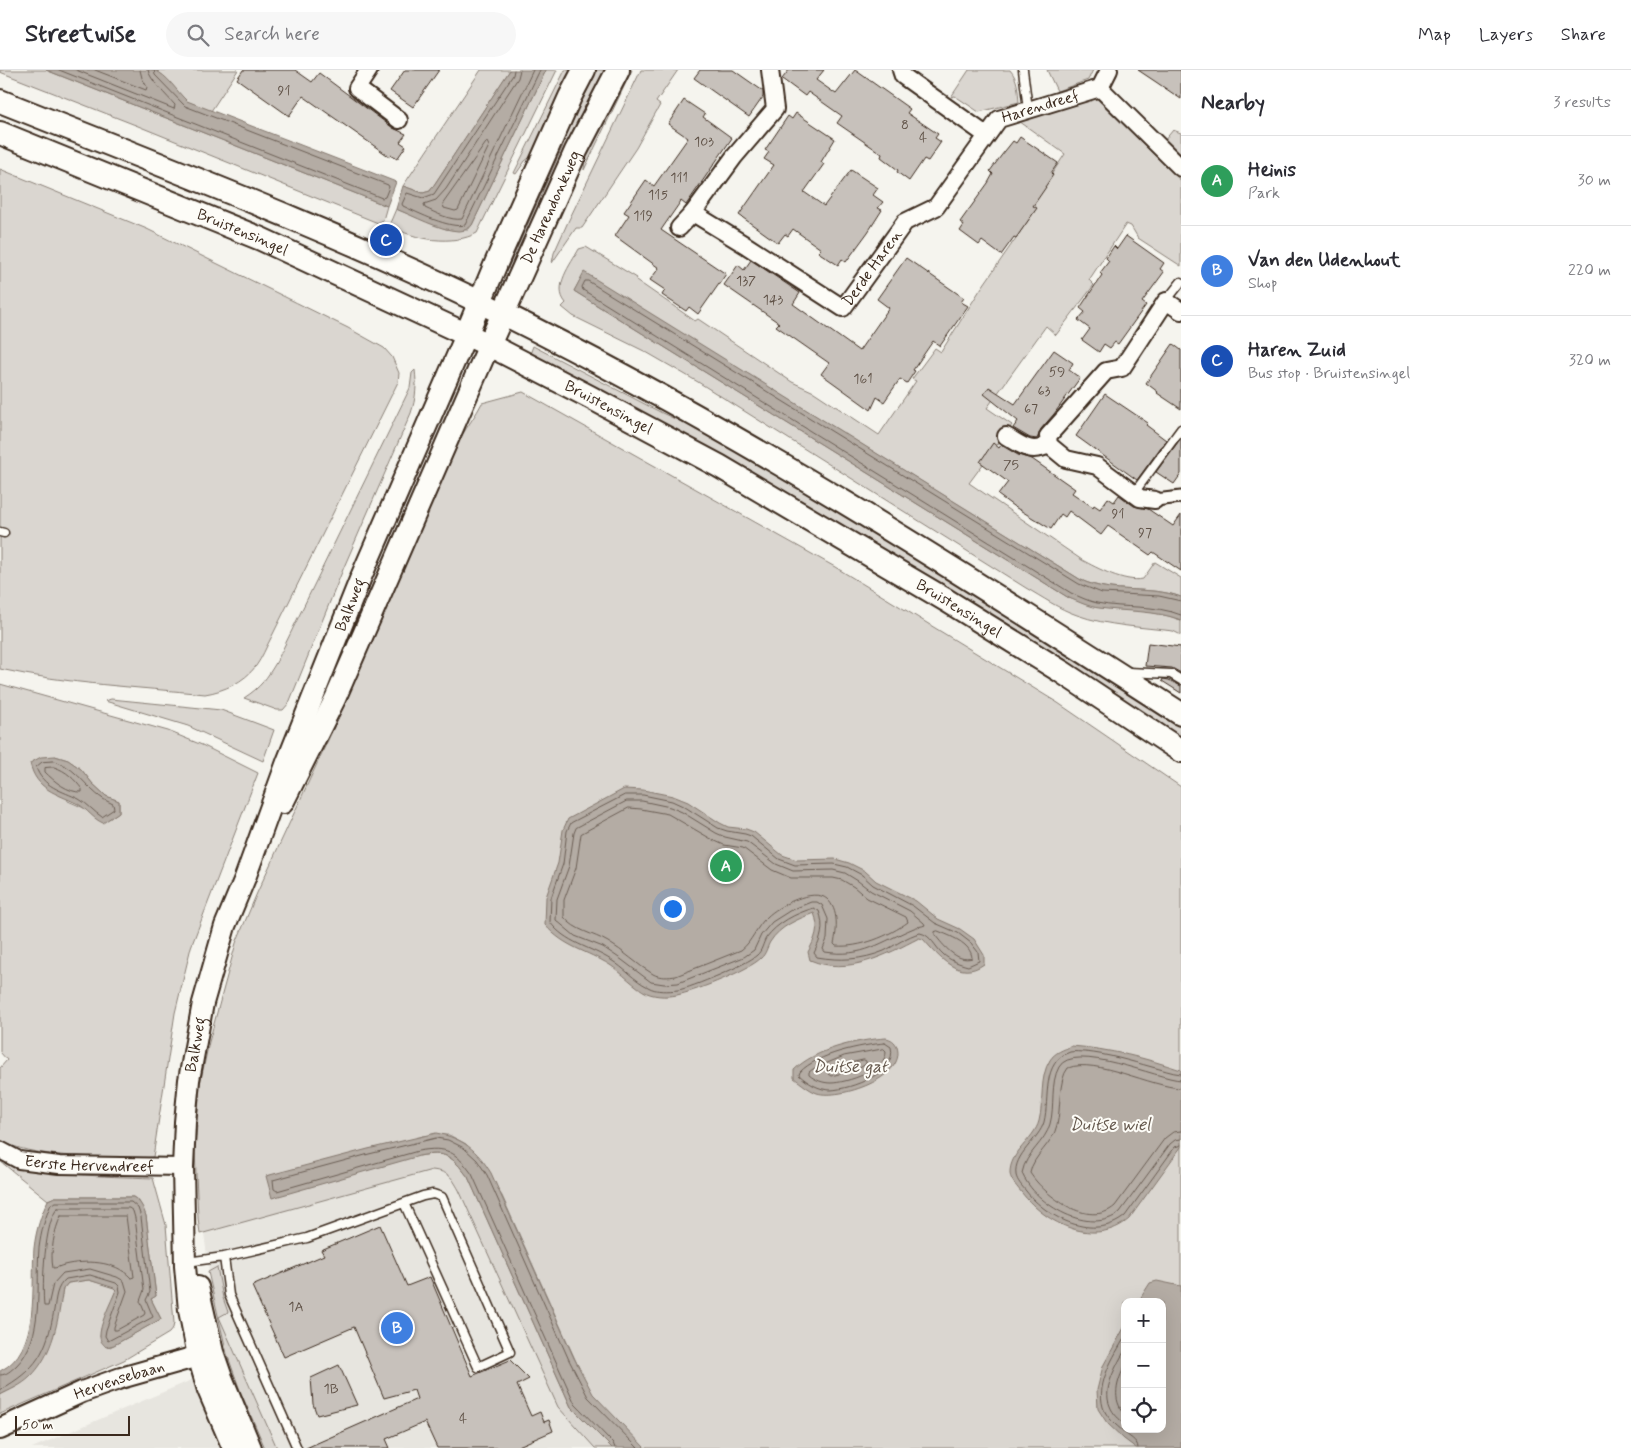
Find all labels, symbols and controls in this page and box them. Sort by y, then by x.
search box [166,12,516,57]
text: Streetwise [25,19,136,50]
icon: search [184,21,212,49]
text: Search here [224,22,320,47]
text: Map [1418,23,1451,47]
text: Layers [1479,23,1533,47]
text: Share [1561,23,1606,47]
house number: 91 [278,82,290,100]
street label: Harendreef [999,85,1081,128]
text: Nearby [1201,89,1265,117]
text: 3 results [1553,92,1611,113]
house number: 8 [901,116,909,134]
house number: 4 [919,129,927,147]
house number: 103 [694,133,714,151]
street label: De Harendonkweg [516,147,586,267]
text: Heinis [1248,158,1296,183]
house number: 111 [670,169,688,187]
text: A [1212,170,1222,191]
text: 30 m [1578,170,1611,191]
text: Park [1248,183,1280,204]
house number: 115 [648,186,668,204]
street label: Bruistensingel [194,204,292,261]
house number: 119 [633,207,653,225]
pin: C [370,221,402,259]
street label: Derde Haren [837,225,907,311]
text: Van den Udenhout [1248,248,1400,273]
text: B [1212,260,1222,281]
text: 220 m [1568,260,1611,281]
house number: 137 [736,272,756,290]
text: Shop [1248,273,1277,294]
house number: 143 [763,291,784,309]
text: Haren Zuid [1248,338,1346,363]
text: C [1211,350,1223,371]
text: 320 m [1569,350,1611,371]
house number: 59 [1049,363,1065,381]
text: Bus stop · Bruistensingel [1248,363,1410,384]
house number: 161 [853,370,873,388]
street label: Bruistensingel [561,375,657,439]
house number: 63 [1037,382,1051,400]
house number: 67 [1024,400,1038,418]
house number: 75 [1003,456,1019,474]
house number: 91 [1112,505,1124,523]
house number: 97 [1138,524,1152,542]
street label: Bruistensingel [912,574,1006,643]
street label: Balkweg [330,575,371,635]
pin: A [710,847,742,885]
your location [660,896,686,922]
street label: Balkweg [180,1015,212,1074]
water label: Duitse gat [812,1055,890,1079]
water label: Duitse wiel [1069,1113,1152,1137]
street label: Eerste Hervendreef [23,1150,154,1177]
house number: 1A [288,1298,304,1316]
map controls [1121,1298,1166,1433]
button: + [1121,1298,1166,1343]
pin: B [381,1309,413,1347]
button: − [1121,1343,1166,1388]
street label: Hervensebaan [70,1356,167,1405]
house number: 1B [323,1380,339,1398]
button: locate [1121,1388,1166,1433]
house number: 4 [459,1410,467,1428]
scale bar [15,1413,130,1436]
text: 50 m [22,1416,53,1434]

